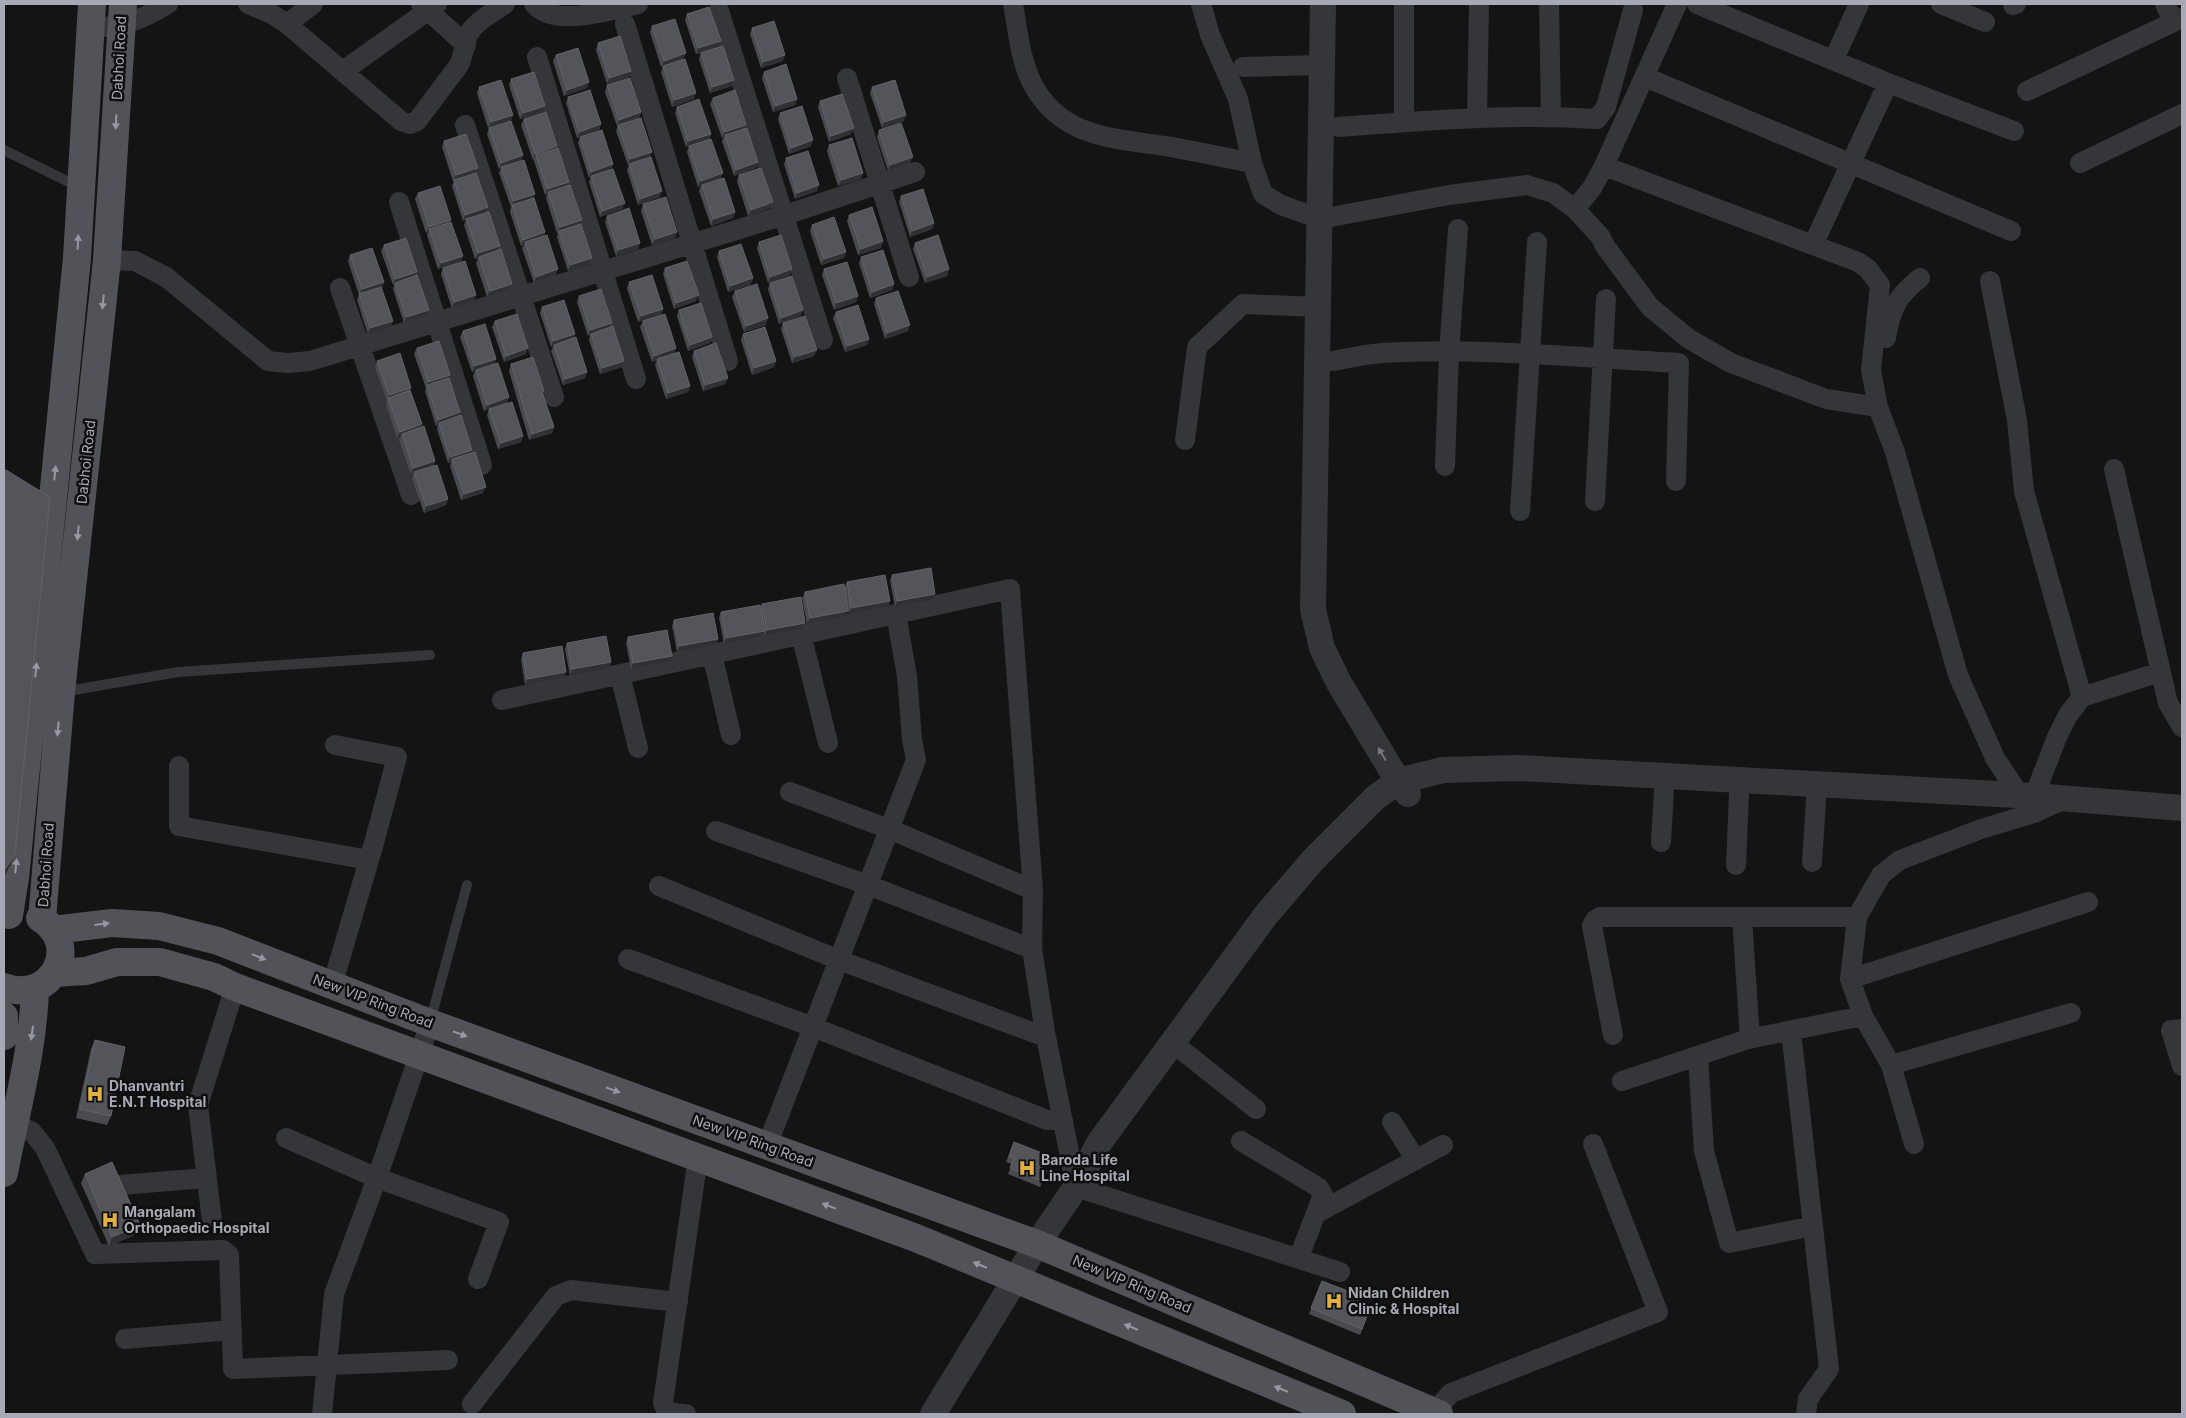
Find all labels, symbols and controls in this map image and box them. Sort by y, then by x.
street label: Dabhoi Road [108,15,129,101]
one-way arrow [111,115,119,131]
one-way arrow [74,234,82,250]
one-way arrow [99,294,107,310]
street label: Dabhoi Road [73,419,98,505]
one-way arrow [51,465,59,481]
one-way arrow [74,525,82,541]
one-way arrow [32,662,40,678]
one-way arrow [54,722,62,738]
one-way arrow [1377,748,1386,761]
street label: Dabhoi Road [34,822,57,908]
one-way arrow [12,858,20,874]
one-way arrow [94,920,110,928]
one-way arrow [252,953,267,961]
street label: New VIP Ring Road [311,970,436,1031]
one-way arrow [28,1025,36,1041]
one-way arrow [453,1030,468,1038]
place label: Dhanvantri E.N.T Hospital [109,1077,206,1110]
hospital icon: Dhanvantri E.N.T Hospital [85,1084,105,1104]
one-way arrow [605,1087,620,1094]
street label: New VIP Ring Road [691,1111,816,1170]
place label: Baroda Life Line Hospital [1041,1151,1130,1184]
hospital icon: Baroda Life Line Hospital [1017,1158,1037,1178]
one-way arrow [821,1202,836,1210]
place label: Mangalam Orthopaedic Hospital [124,1203,269,1236]
hospital icon: Mangalam Orthopaedic Hospital [100,1210,120,1230]
street label: New VIP Ring Road [1070,1251,1194,1316]
one-way arrow [973,1260,987,1268]
place label: Nidan Children Clinic & Hospital [1348,1284,1459,1317]
hospital icon: Nidan Children Clinic & Hospital [1324,1291,1344,1311]
one-way arrow [1124,1322,1138,1330]
one-way arrow [1273,1385,1288,1393]

